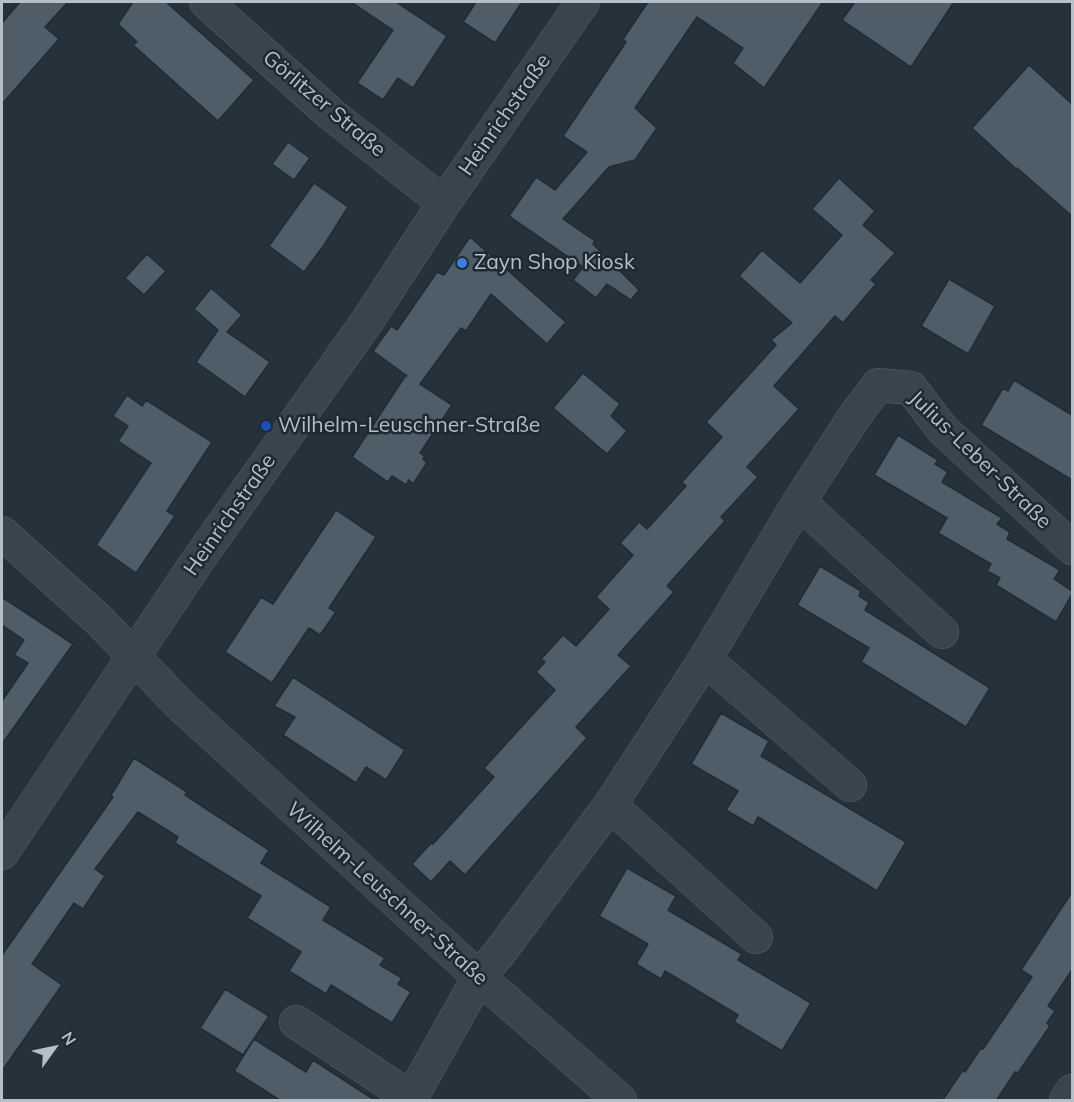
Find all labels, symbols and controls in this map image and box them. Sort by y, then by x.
street label: Görlitzer Straße [257,45,391,163]
street label: Heinrichstraße [454,49,556,181]
place label: Zayn Shop Kiosk [474,250,635,276]
marker: Zayn Shop Kiosk [455,256,469,270]
street label: Julius-Leber-Straße [904,386,1056,534]
place label: Wilhelm-Leuschner-Straße [278,413,540,439]
marker: Wilhelm-Leuschner-Straße [259,419,273,433]
street label: Heinrichstraße [179,449,281,581]
street label: Wilhelm-Leuschner-Straße [281,797,493,991]
north arrow [24,1018,84,1078]
text: N [57,1028,81,1049]

